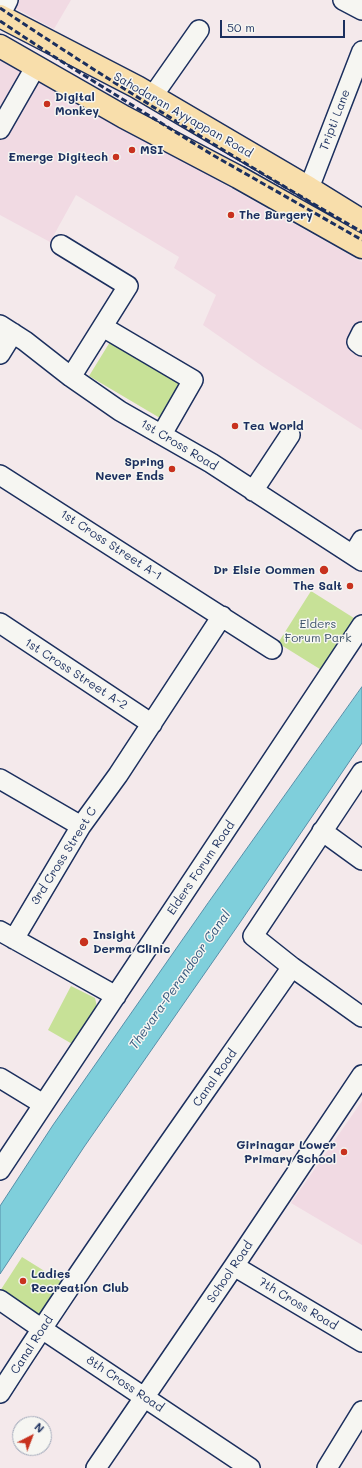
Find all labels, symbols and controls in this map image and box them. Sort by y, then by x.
scale bar [222,12,347,38]
text: 50 m [227,19,255,35]
street label: Sahodaran Ayyappan Road [111,69,255,161]
street label: Tripti Lane [317,87,353,153]
place label: Digital Monkey [55,90,99,118]
marker: Digital Monkey [42,99,52,109]
place label: MSI [140,143,163,157]
marker: MSI [127,145,137,155]
place label: Emerge Digitech [8,150,108,164]
marker: Emerge Digitech [111,152,121,162]
place label: The Burgery [239,208,313,222]
marker: The Burgery [226,210,236,220]
street label: 1st Cross Road [138,416,220,474]
place label: Tea World [243,419,304,433]
marker: Tea World [230,421,240,431]
place label: Spring Never Ends [95,455,164,483]
marker: Spring Never Ends [167,464,177,474]
street label: 1st Cross Street A-1 [57,507,165,583]
place label: Dr Elsie Oommen [213,563,315,577]
marker: Dr Elsie Oommen [318,564,330,576]
place label: The Salt [293,579,342,593]
marker: The Salt [345,581,355,591]
park label: Elders Forum Park [284,617,352,645]
street label: 1st Cross Street A-2 [22,635,130,713]
street label: 3rd Cross Street C [28,805,100,907]
street label: Elders Forum Road [164,818,238,918]
water label: Thevara-Perandoor Canal [126,908,234,1052]
place label: Insight Derma Clinic [93,928,171,956]
marker: Insight Derma Clinic [78,936,90,948]
street label: Canal Road [190,1046,240,1110]
place label: Girinagar Lower Primary School [236,1138,336,1166]
marker: Girinagar Lower Primary School [339,1147,349,1157]
street label: School Road [204,1238,256,1306]
place label: Ladies Recreation Club [31,1267,129,1295]
street label: 7th Cross Road [256,1275,340,1333]
marker: Ladies Recreation Club [18,1276,28,1286]
street label: Canal Road [8,1313,56,1377]
street label: 8th Cross Road [84,1353,166,1415]
north arrow [12,1416,52,1456]
text: N [32,1419,48,1436]

